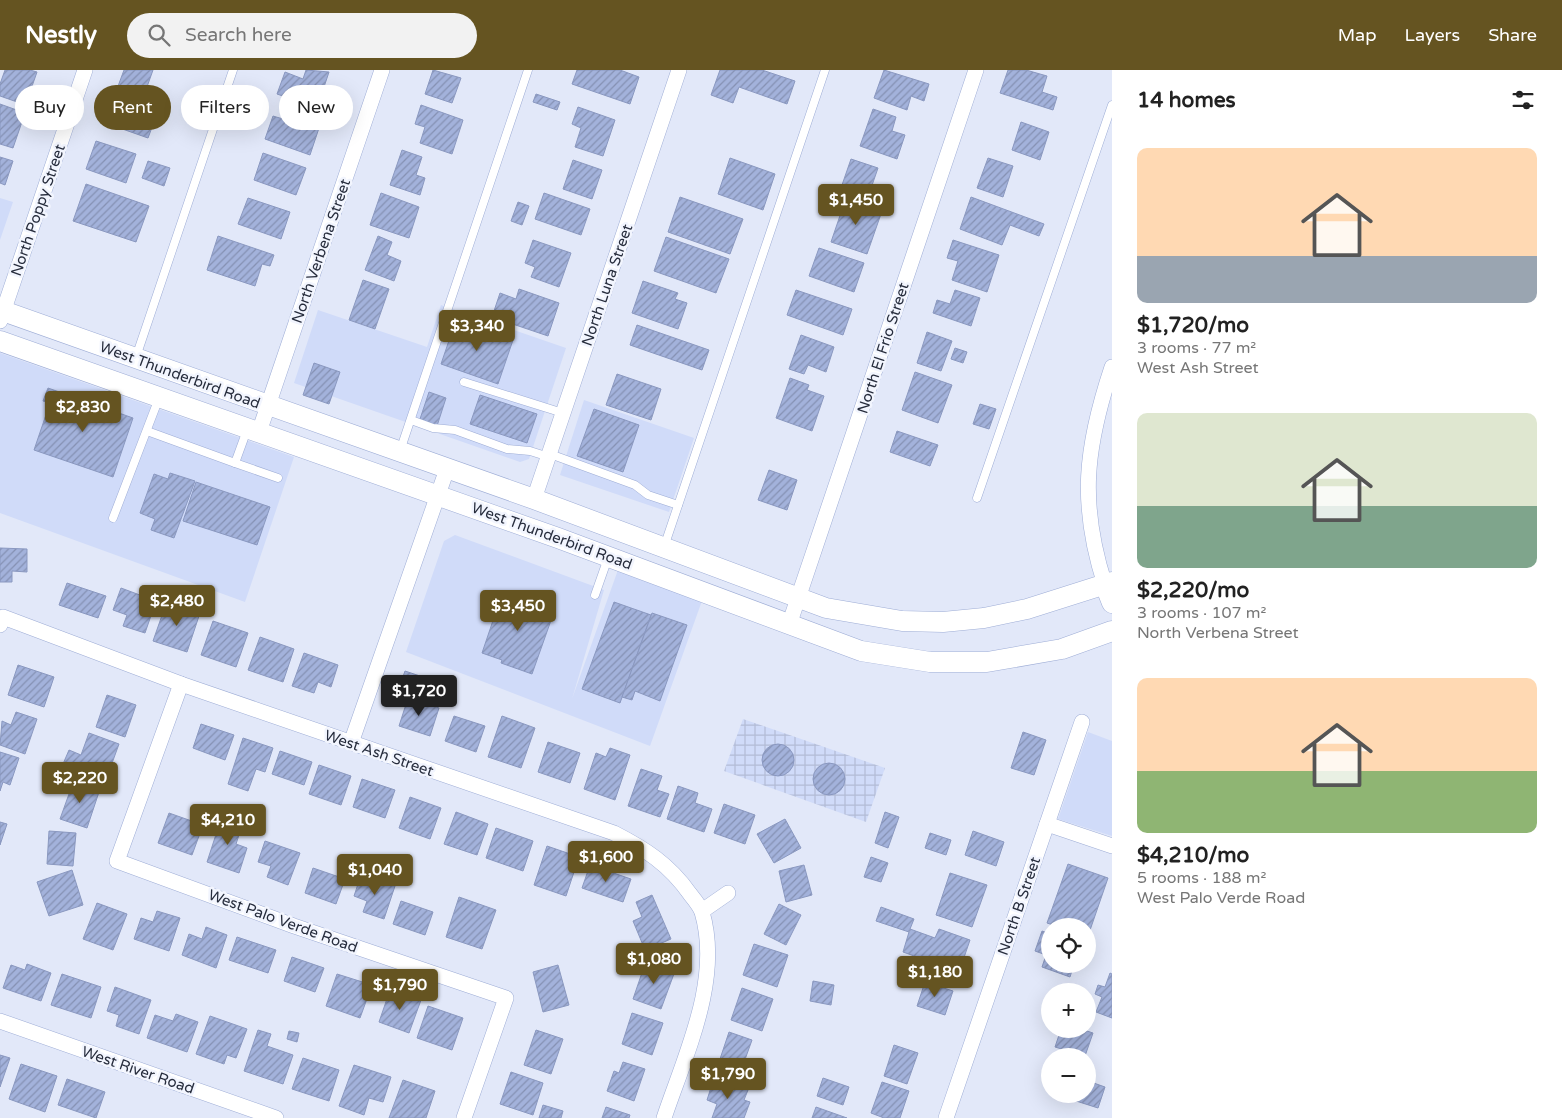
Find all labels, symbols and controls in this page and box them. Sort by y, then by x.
search box [127,13,477,58]
text: Nestly [25,21,97,50]
icon: search [145,21,173,49]
text: Search here [185,24,292,46]
text: Map [1338,24,1377,46]
text: Layers [1405,24,1460,46]
text: Share [1488,24,1537,46]
chip: Buy [15,85,84,130]
chip: Rent [94,85,171,130]
chip: Filters [181,85,269,130]
chip: New [279,85,353,130]
icon: filters [1509,86,1537,114]
text: 14 homes [1137,88,1236,113]
street label: North Poppy Street [7,142,69,278]
street label: North Verbena Street [288,176,354,326]
icon: home [1292,180,1382,270]
pin: $1,450 [815,184,897,226]
text: $1,450 [829,190,883,210]
street label: North Luna Street [578,222,636,348]
street label: North El Frio Street [853,280,913,416]
pin: $3,340 [436,310,518,352]
text: $1,720/mo [1137,313,1249,338]
text: $3,340 [450,316,504,336]
street label: West Thunderbird Road [97,338,263,412]
text: 3 rooms · 77 m² [1137,338,1256,358]
text: West Ash Street [1137,358,1259,378]
pin: $2,830 [42,390,124,433]
text: $2,830 [56,397,110,417]
icon: home [1292,445,1382,535]
street label: West Thunderbird Road [469,499,635,573]
text: $2,220/mo [1137,578,1249,603]
pin: $2,480 [136,584,218,627]
pin: $3,450 [477,590,559,632]
text: $2,480 [150,591,204,611]
text: $3,450 [491,596,545,616]
text: 3 rooms · 107 m² [1137,603,1266,623]
text: North Verbena Street [1137,623,1299,643]
pin: $1,720 [378,674,460,717]
text: $1,720 [392,681,446,701]
icon: home [1292,710,1382,800]
street label: West Ash Street [322,726,436,780]
pin: $2,220 [39,762,121,804]
text: $2,220 [53,768,107,788]
pin: $4,210 [187,804,269,846]
text: $4,210 [201,810,255,830]
pin: $1,600 [565,840,647,883]
text: $4,210/mo [1137,843,1249,868]
text: $1,600 [579,847,633,867]
pin: $1,040 [334,854,416,896]
street label: North B Street [994,854,1044,957]
text: $1,040 [348,860,402,880]
text: 5 rooms · 188 m² [1137,868,1266,888]
street label: West Palo Verde Road [206,886,360,956]
text: West Palo Verde Road [1137,888,1305,908]
map controls [1041,918,1096,1103]
button: locate [1041,918,1096,973]
pin: $1,080 [613,942,695,985]
text: $1,080 [627,949,681,969]
pin: $1,180 [894,956,976,998]
text: $1,180 [908,962,962,982]
pin: $1,790 [359,968,441,1011]
text: $1,790 [373,975,427,995]
button: + [1041,983,1096,1038]
street label: West River Road [79,1042,197,1098]
button: − [1041,1048,1096,1103]
pin: $1,790 [687,1058,769,1100]
text: $1,790 [701,1064,755,1084]

